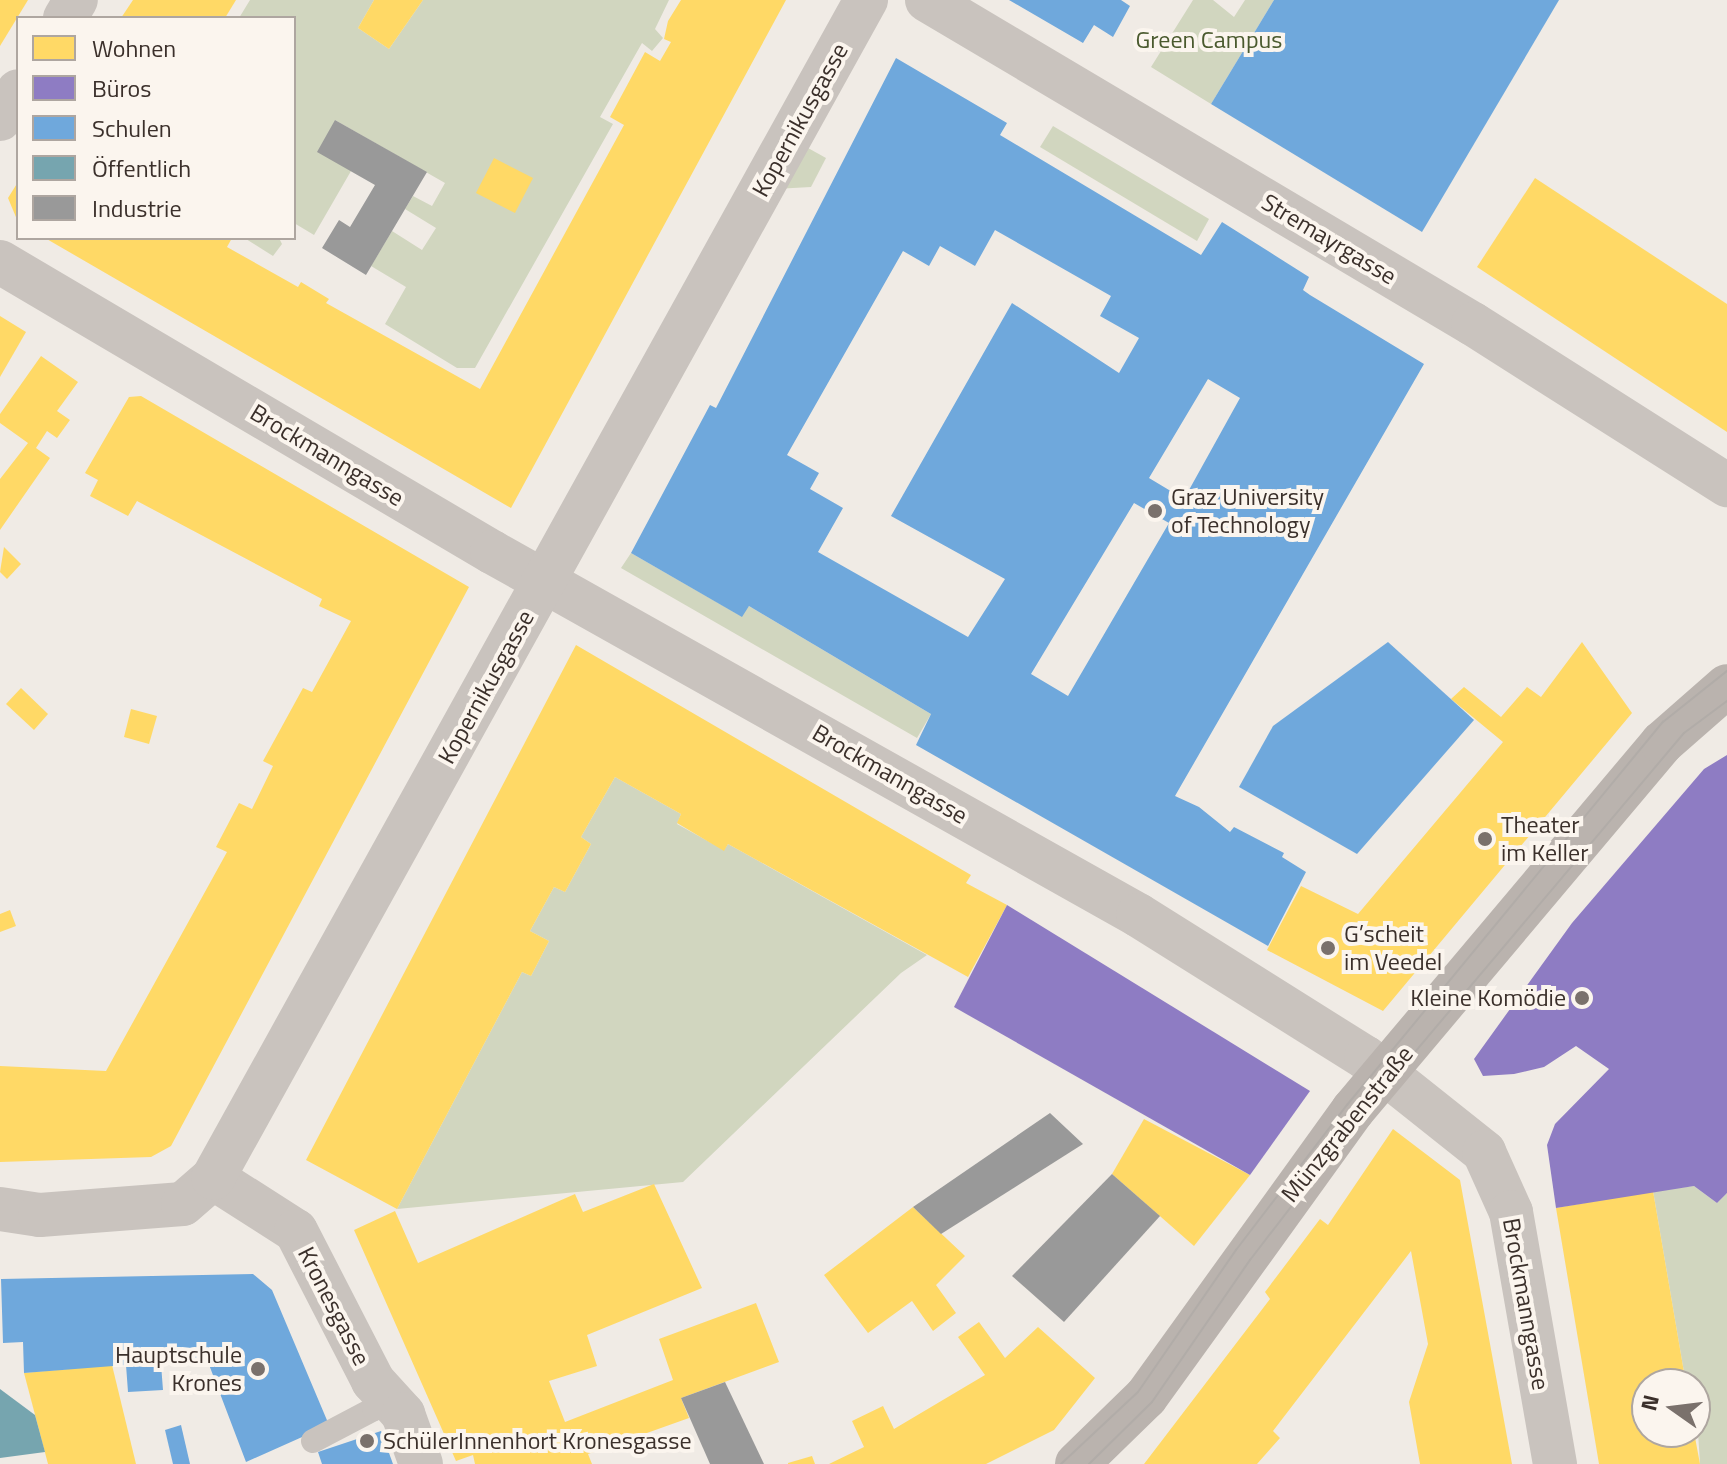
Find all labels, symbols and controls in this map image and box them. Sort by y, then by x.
legend [16,16,296,240]
park label: Green Campus [1136,26,1282,54]
text: Wohnen [92,30,176,66]
street label: Kopernikusgasse [746,38,854,202]
text: Büros [92,70,151,106]
text: Schulen [92,110,172,146]
text: Öffentlich [92,150,191,186]
street label: Stremayrgasse [1256,188,1402,290]
text: Industrie [92,190,182,226]
street label: Brockmanngasse [245,398,409,512]
place label: Graz University of Technology [1171,483,1324,539]
marker: Graz University of Technology [1146,502,1164,520]
street label: Kopernikusgasse [432,605,540,769]
street label: Brockmanngasse [807,718,973,830]
place label: Theater im Keller [1501,811,1589,867]
marker: Theater im Keller [1476,830,1494,848]
place label: G’scheit im Veedel [1344,920,1442,976]
marker: G’scheit im Veedel [1319,939,1337,957]
place label: Kleine Komödie [1410,984,1566,1012]
marker: Kleine Komödie [1573,989,1591,1007]
street label: Münzgrabenstraße [1275,1040,1419,1208]
street label: Brockmanngasse [1497,1216,1555,1392]
street label: Kronesgasse [292,1242,376,1370]
place label: Hauptschule Krones [115,1341,242,1397]
marker: Hauptschule Krones [249,1360,267,1378]
north arrow [1631,1368,1711,1448]
text: N [1631,1391,1668,1414]
place label: SchülerInnenhort Kronesgasse [383,1427,691,1455]
marker: SchülerInnenhort Kronesgasse [358,1432,376,1450]

